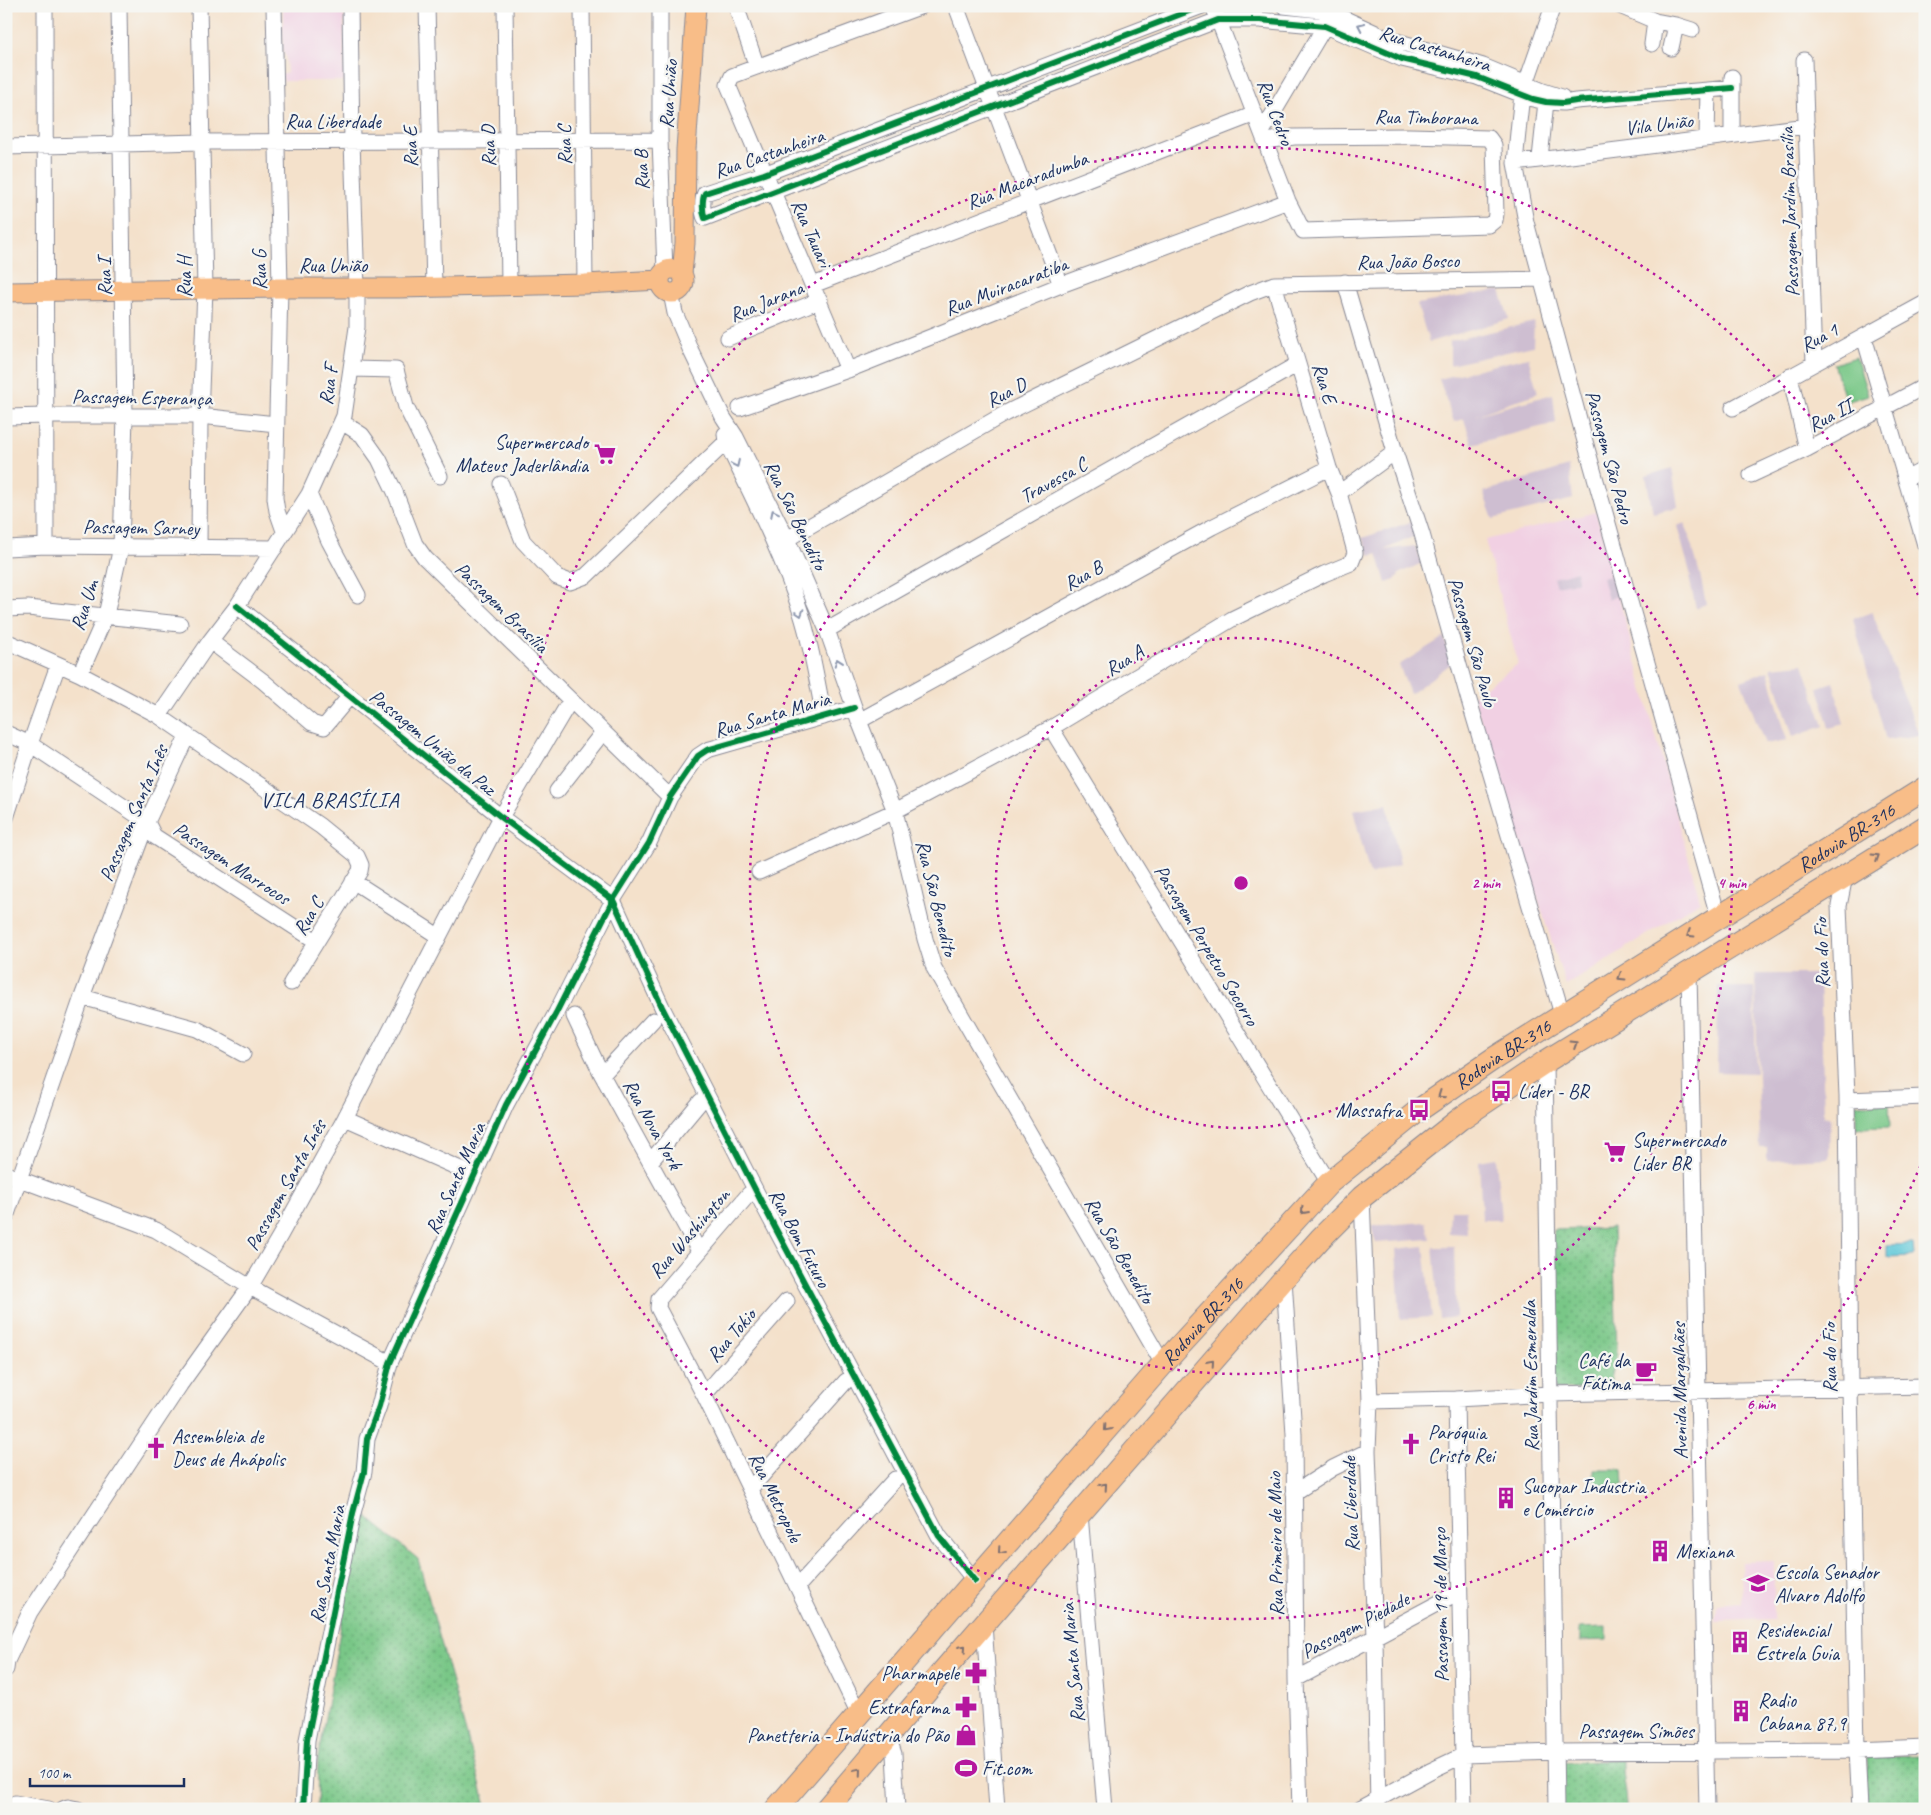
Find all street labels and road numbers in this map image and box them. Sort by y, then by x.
street label: Rua Castanheira [1376,20,1495,78]
street label: Rua União [654,58,683,129]
street label: Rua Cedro [1252,76,1300,150]
street label: Rua Timborana [1374,104,1479,131]
street label: Vila União [1624,108,1695,141]
street label: Rua Liberdade [285,109,382,134]
street label: Rua C [552,122,577,165]
street label: Rua D [476,123,501,167]
street label: Rua Castanheira [711,123,829,184]
street label: Rua E [398,124,423,168]
street label: Passagem Jardim Brasília [1774,125,1805,297]
street label: Rua Macaradumba [963,145,1093,215]
street label: Rua B [628,147,655,191]
street label: Rua Tauari [785,195,839,273]
street label: Rua G [247,248,272,290]
street label: Rua João Bosco [1357,248,1460,275]
street label: Rua Muiracaratiba [941,251,1073,321]
street label: Rua I [92,253,117,296]
street label: Rua H [172,253,197,298]
street label: Rua União [299,253,368,278]
street label: Rua Jarana [726,275,809,328]
street label: Rua 1 [1796,317,1843,358]
street label: Rua F [313,359,345,407]
street label: Rua E [1307,360,1343,409]
street label: Rua D [982,371,1032,413]
street label: Passagem Esperança [72,384,213,411]
street label: Passagem São Pedro [1580,388,1640,527]
street label: Rua II [1804,392,1860,437]
street label: Travessa C [1015,451,1093,509]
street label: Rua São Benedito [758,457,834,576]
street label: Passagem Sarney [83,514,202,541]
street label: Rua B [1059,554,1109,596]
street label: Passagem Brasília [450,556,555,660]
street label: Rua Um [65,575,105,634]
street label: Passagem São Paulo [1442,575,1503,710]
street label: Rua A [1100,639,1149,682]
street label: Passagem União da Paz [364,684,502,802]
street label: Rua Santa Maria [711,686,834,743]
street label: Passagem Santa Inês [94,739,174,885]
street label: Rodovia BR-316 [1793,797,1901,878]
street label: Passagem Marrocos [169,816,297,912]
street label: Rua São Benedito [910,838,963,960]
street label: Passagem Perpetuo Socorro [1149,860,1265,1031]
street label: Rua C [287,891,331,940]
street label: Rua do Fio [1808,916,1835,989]
street label: Rodovia BR-316 [1450,1013,1557,1095]
street label: Rua Nova York [618,1075,688,1175]
street label: Passagem Santa Inês [239,1114,333,1255]
street label: Rua Santa Maria [420,1117,492,1238]
street label: Rua Washington [643,1182,736,1284]
street label: Rua Bom Futuro [763,1185,836,1293]
street label: Rua São Benedito [1079,1193,1161,1309]
street label: Rodovia BR-316 [1156,1272,1250,1371]
street label: Rua Jardim Esmeralda [1517,1299,1544,1452]
street label: Rua Tokio [701,1302,763,1367]
street label: Avenida Margalhães [1666,1320,1693,1460]
street label: Rua do Fio [1816,1321,1843,1393]
street label: Rua Metropole [743,1448,809,1547]
street label: Rua Liberdade [1336,1454,1365,1552]
street label: Rua Primeiro de Maio [1262,1471,1289,1616]
street label: Rua Santa Maria [304,1502,351,1625]
street label: Passagem 19 de Março [1427,1527,1454,1682]
street label: Passagem Piedade [1297,1586,1415,1664]
street label: Rua Santa Maria [1055,1601,1090,1724]
street label: Passagem Simões [1579,1719,1696,1744]

